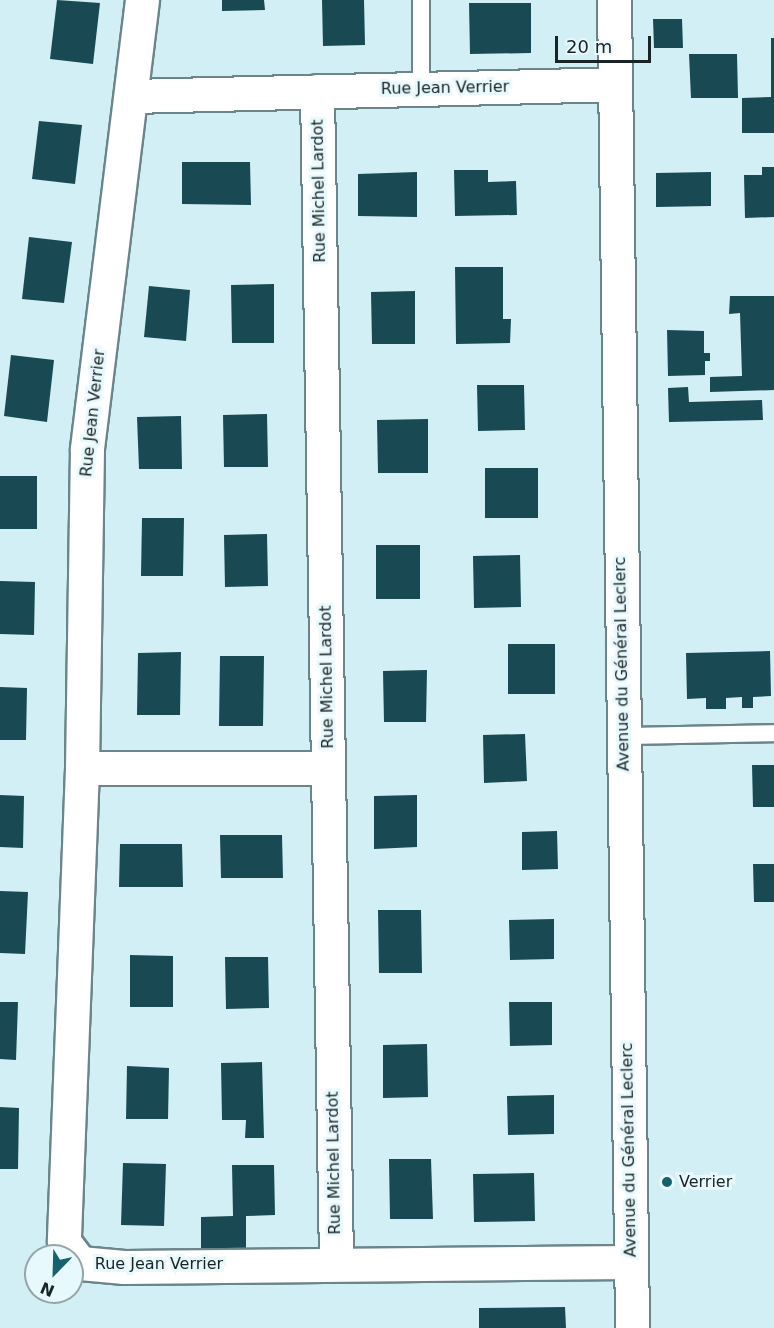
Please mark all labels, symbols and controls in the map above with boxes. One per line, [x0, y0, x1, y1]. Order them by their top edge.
scale bar [558, 24, 654, 62]
text: 20 m [566, 36, 612, 57]
street label: Rue Jean Verrier [381, 77, 509, 99]
street label: Rue Michel Lardot [308, 119, 330, 263]
street label: Rue Jean Verrier [77, 348, 109, 478]
street label: Avenue du Général Leclerc [611, 557, 633, 771]
street label: Rue Michel Lardot [316, 605, 338, 749]
street label: Avenue du Général Leclerc [618, 1043, 640, 1257]
street label: Rue Michel Lardot [323, 1091, 345, 1235]
place label: Verrier [679, 1172, 732, 1192]
marker: Verrier [660, 1175, 674, 1189]
north arrow [24, 1244, 84, 1304]
street label: Rue Jean Verrier [95, 1254, 223, 1274]
text: N [38, 1278, 57, 1301]

